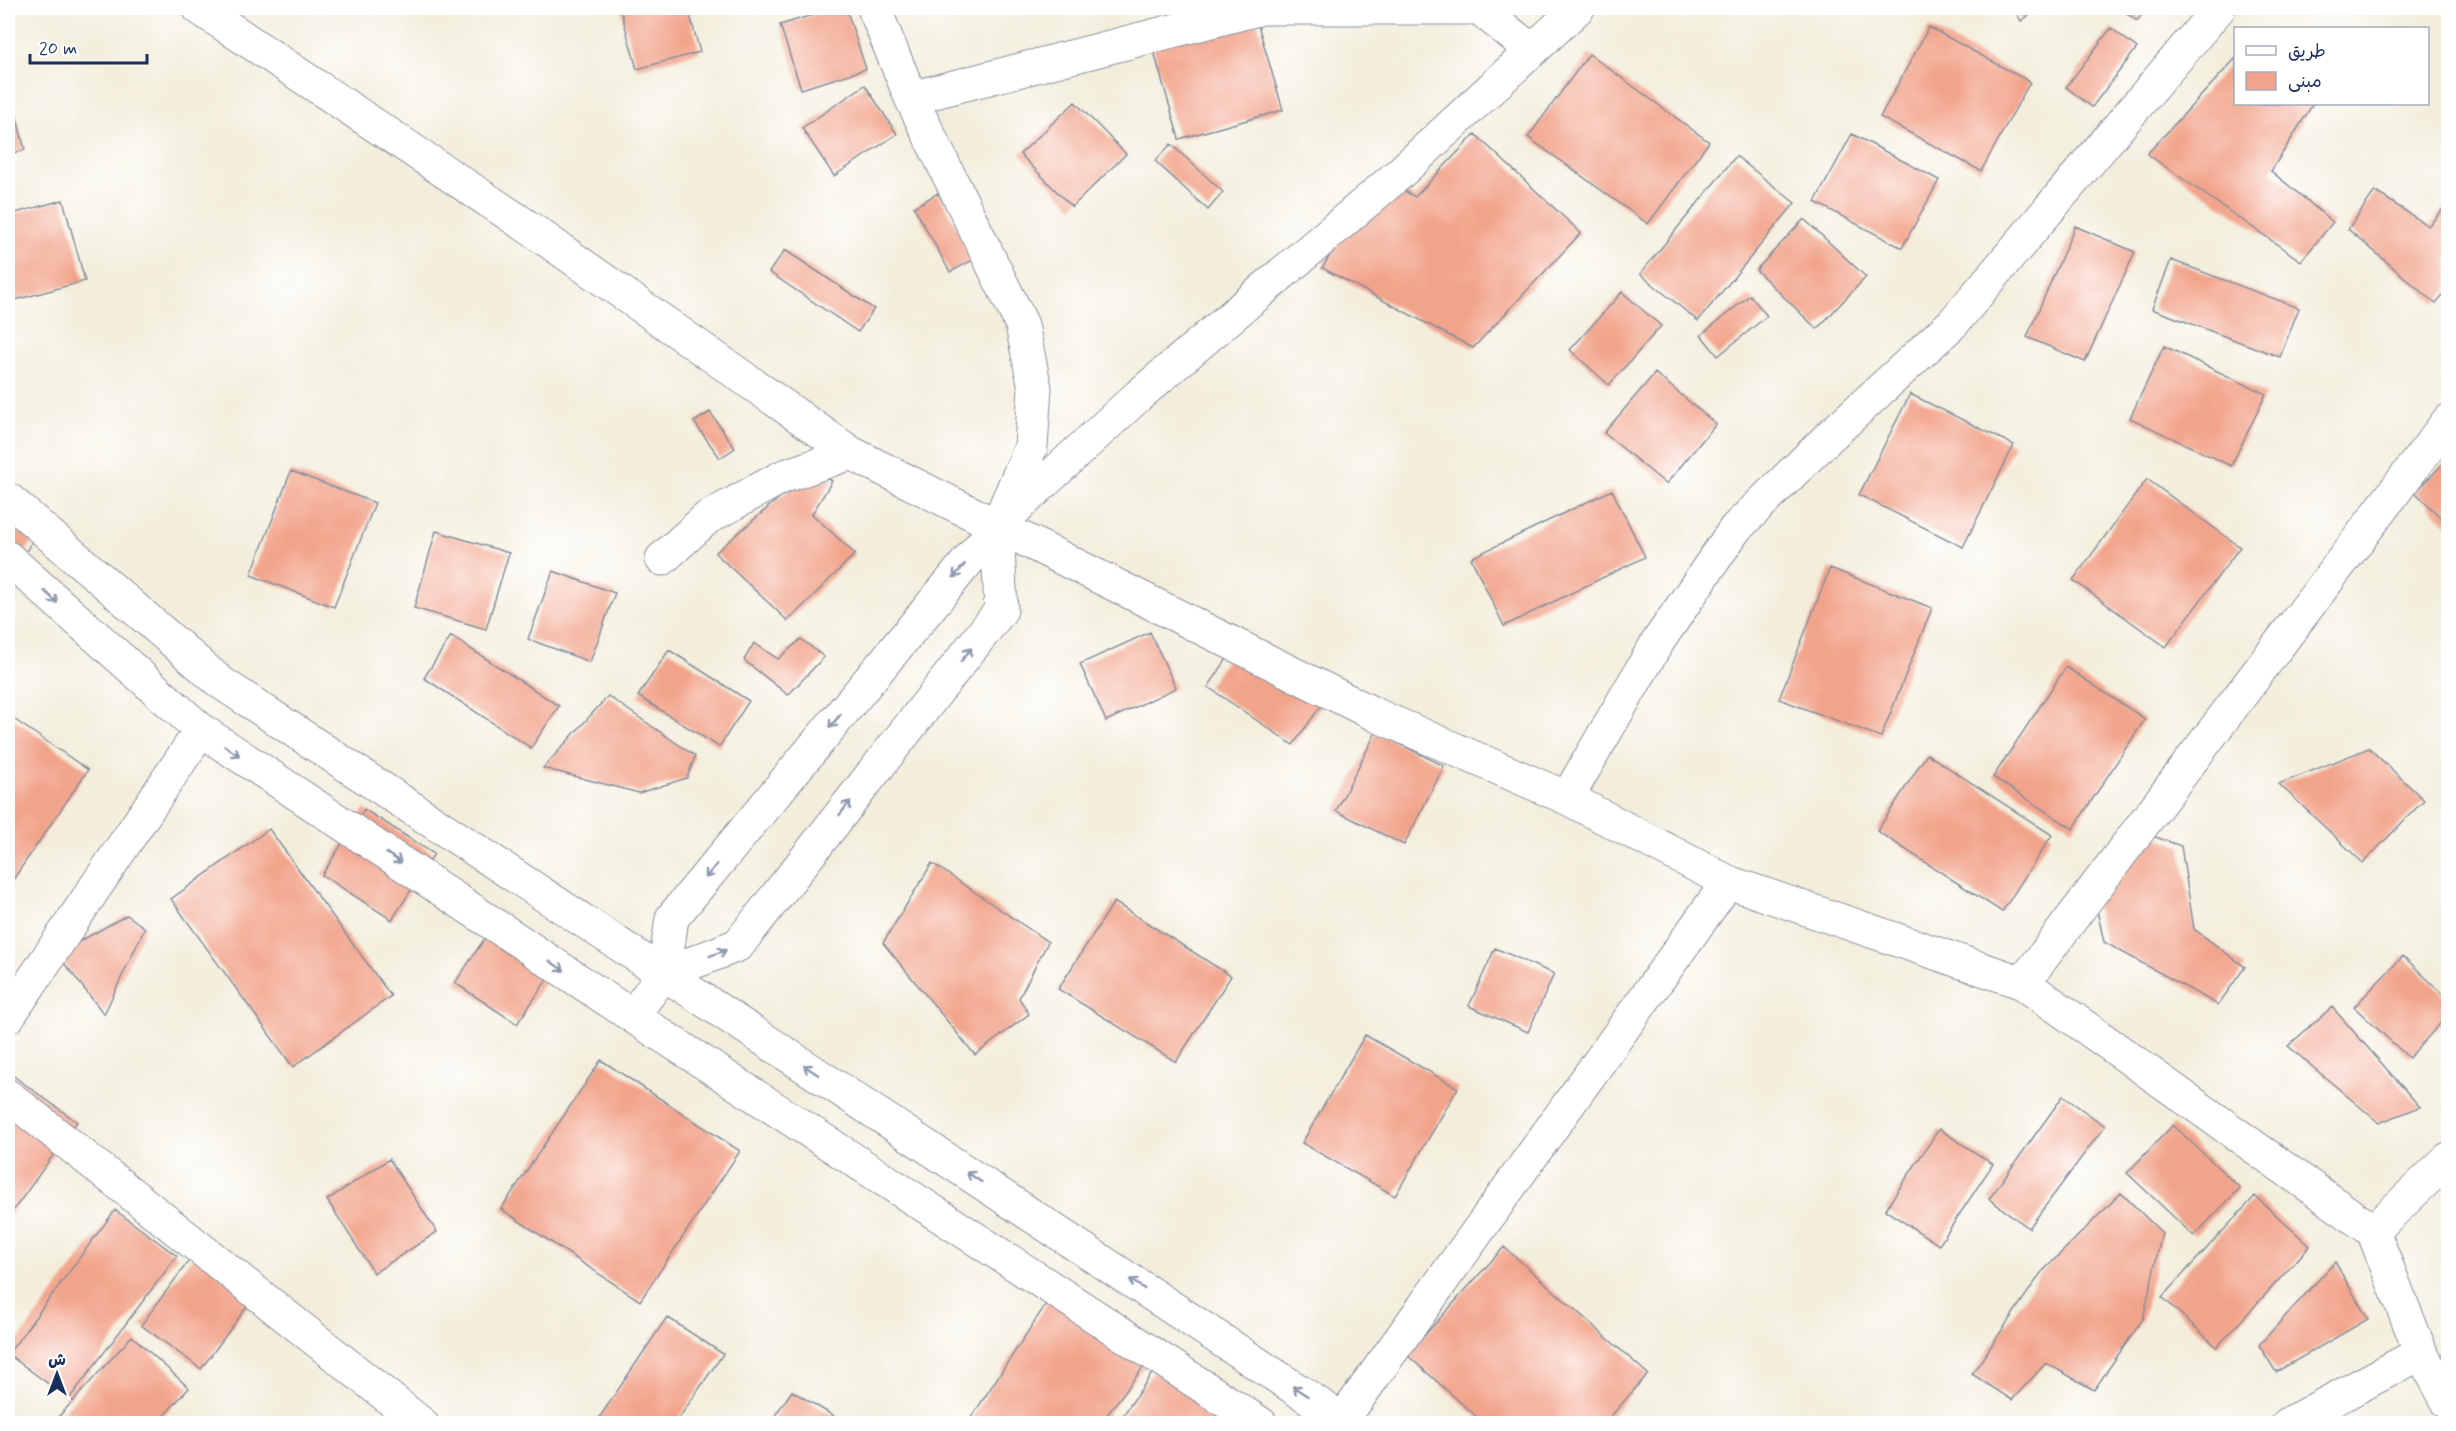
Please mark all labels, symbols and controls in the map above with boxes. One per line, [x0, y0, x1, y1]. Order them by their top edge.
scale bar [30, 27, 147, 65]
legend [2234, 27, 2429, 105]
text: 20 m [39, 37, 77, 61]
text: طريق [2288, 40, 2326, 64]
text: مبنى [2288, 70, 2322, 94]
one-way arrow [953, 563, 966, 579]
one-way arrow [43, 590, 58, 604]
one-way arrow [959, 647, 972, 663]
one-way arrow [828, 713, 842, 728]
one-way arrow [223, 744, 240, 757]
one-way arrow [839, 800, 852, 816]
one-way arrow [385, 852, 402, 864]
one-way arrow [705, 863, 718, 879]
one-way arrow [708, 946, 727, 957]
one-way arrow [548, 960, 565, 972]
one-way arrow [803, 1064, 820, 1076]
one-way arrow [966, 1171, 983, 1183]
one-way arrow [1129, 1278, 1146, 1290]
north arrow [27, 1344, 87, 1404]
text: ش [48, 1350, 66, 1371]
one-way arrow [1292, 1384, 1309, 1397]

